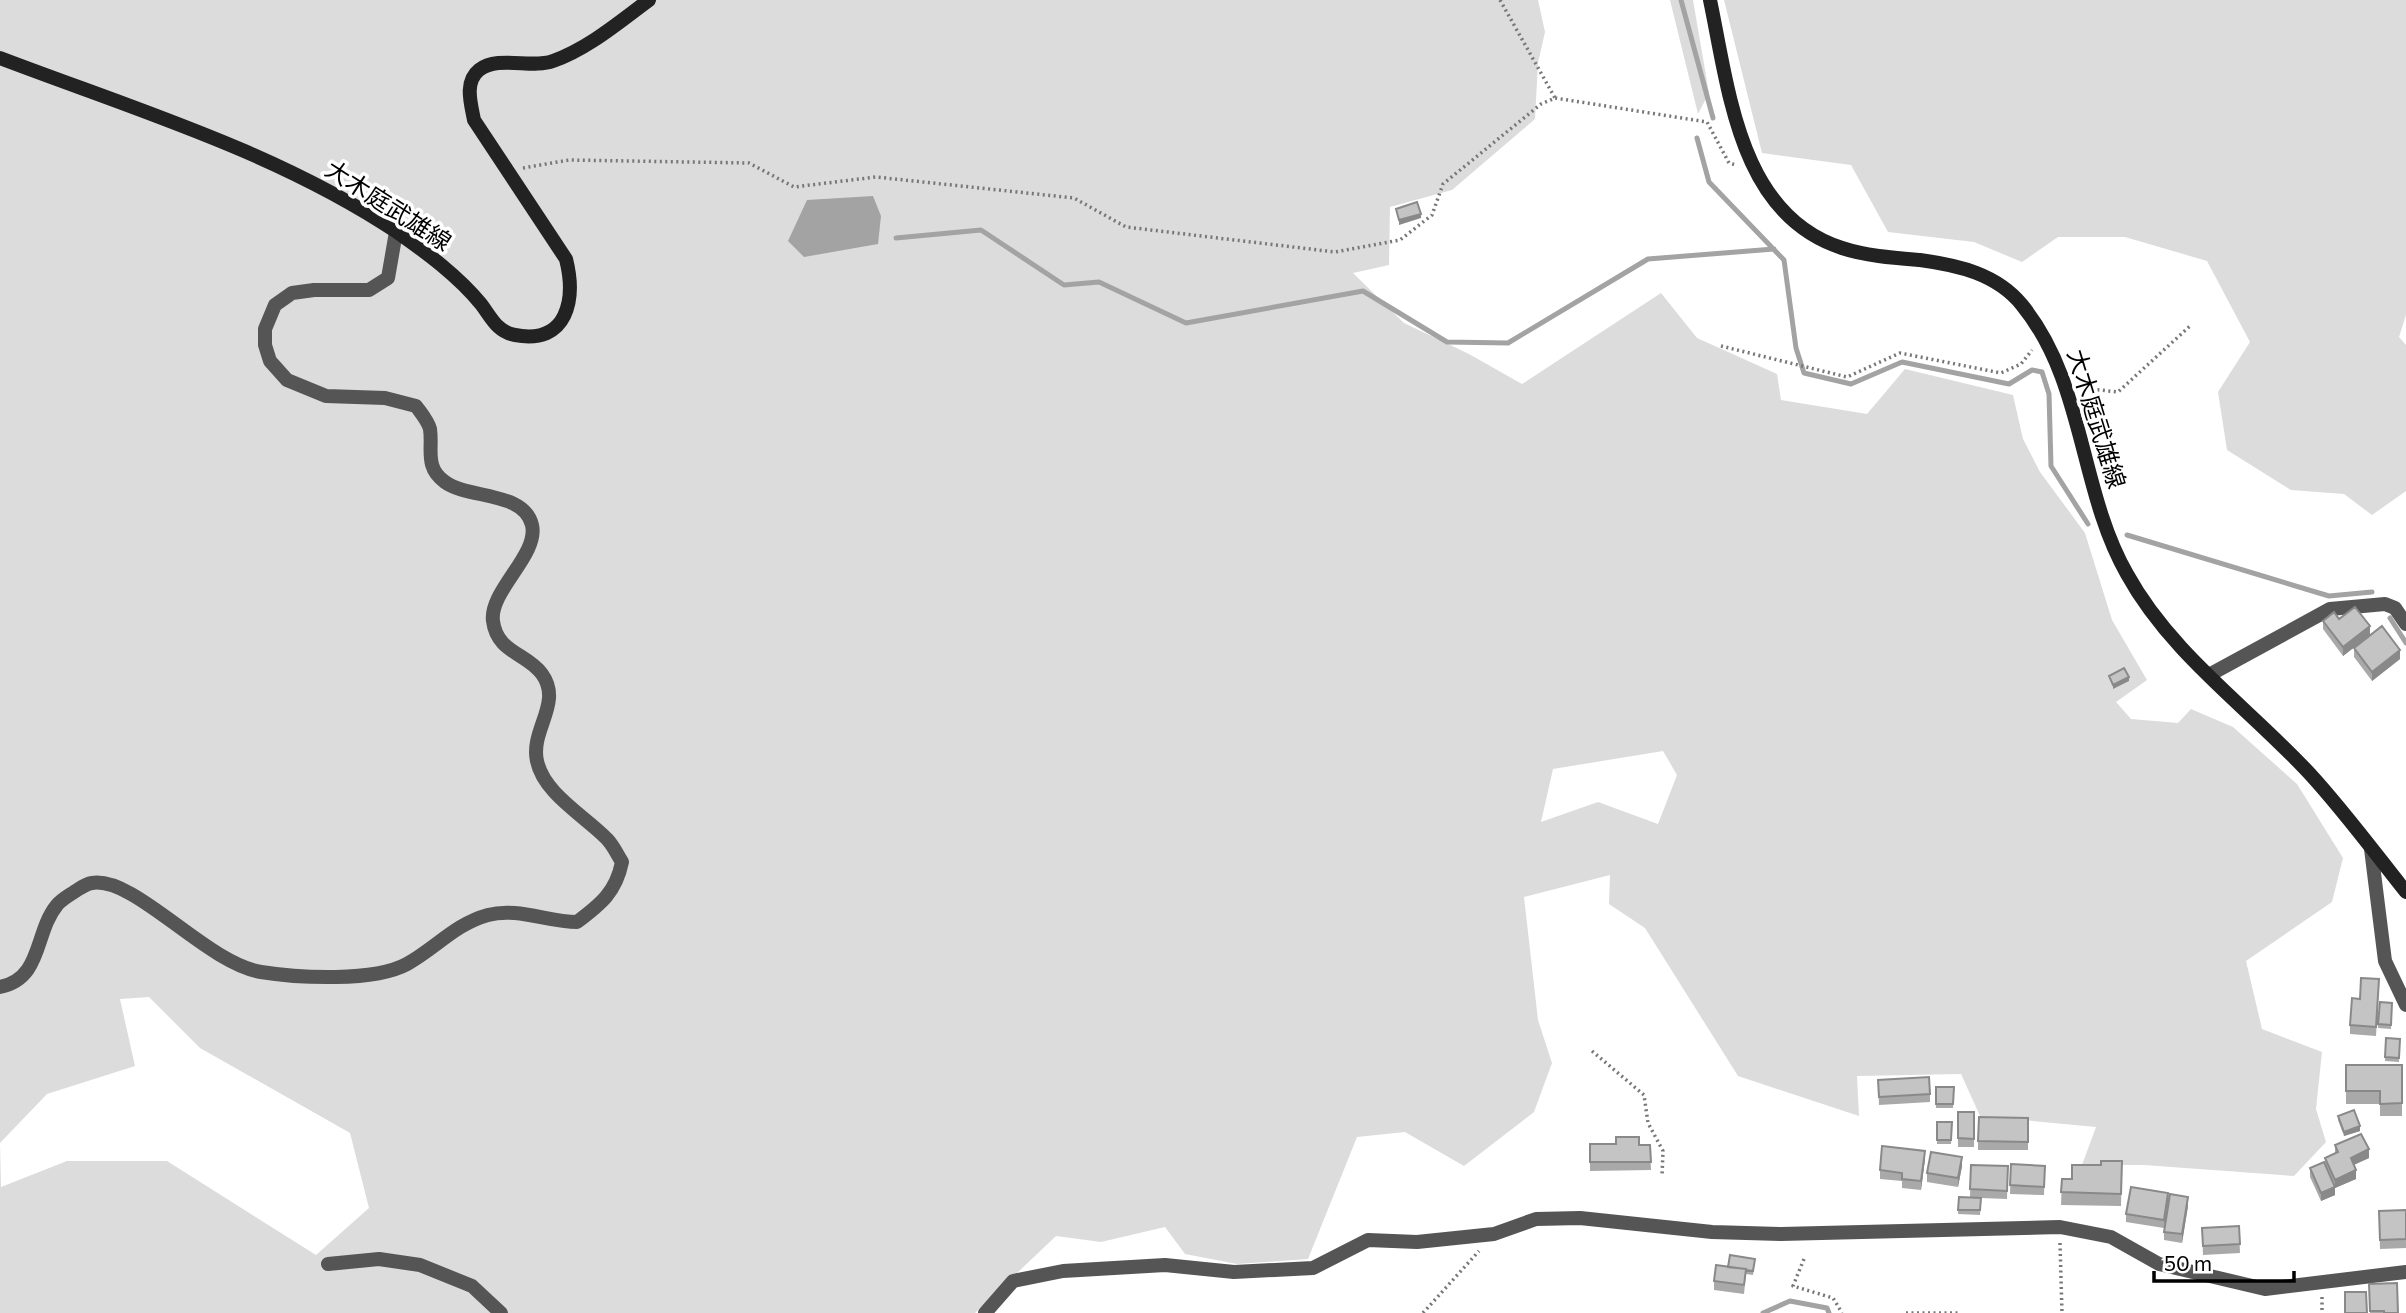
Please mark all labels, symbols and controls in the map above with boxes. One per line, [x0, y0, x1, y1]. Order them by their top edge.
street label: 大木庭武雄線 [321, 153, 457, 256]
street label: 大木庭武雄線 [2063, 345, 2132, 492]
scale bar [2154, 1240, 2294, 1284]
text: 50 m [2164, 1250, 2212, 1275]

